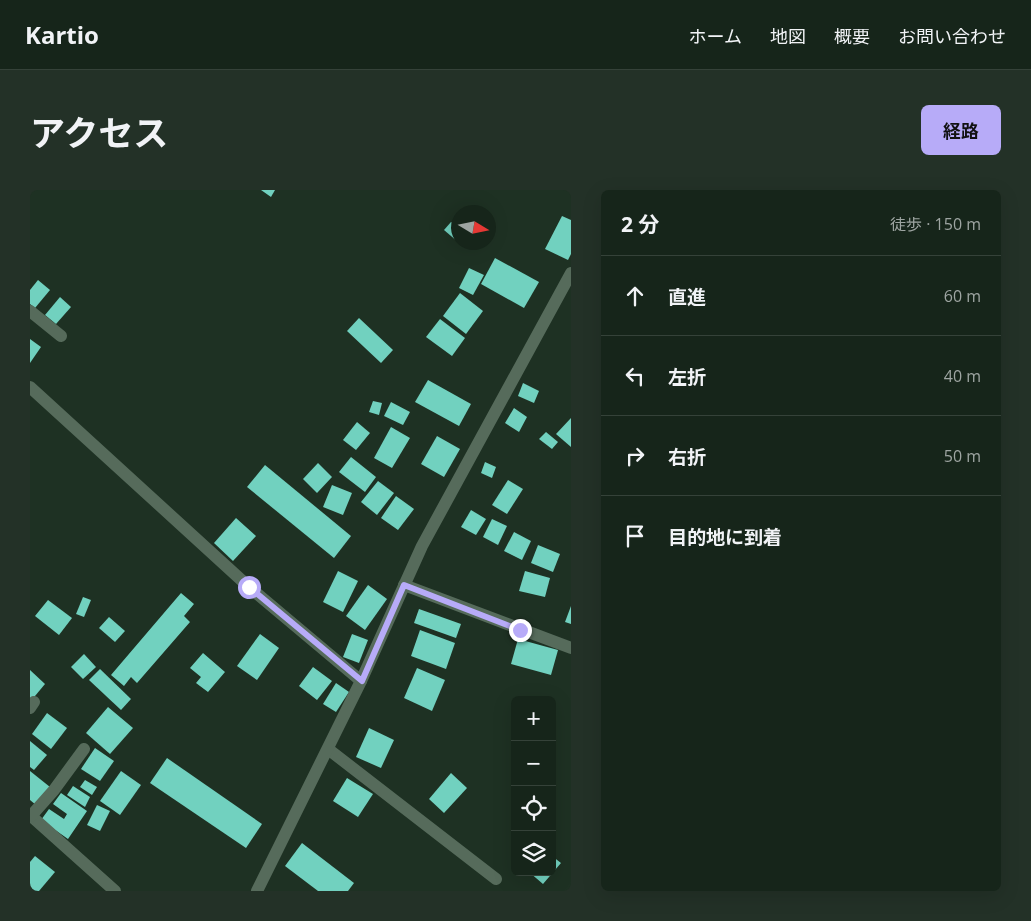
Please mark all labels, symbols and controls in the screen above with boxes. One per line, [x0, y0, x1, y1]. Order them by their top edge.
text: Kartio [25, 18, 99, 51]
text: ホーム [689, 24, 742, 48]
text: 地図 [770, 24, 806, 48]
text: 概要 [834, 24, 870, 48]
text: お問い合わせ [898, 24, 1006, 48]
button: 経路 [921, 105, 1001, 155]
text: アクセス [30, 109, 168, 156]
north arrow [451, 205, 496, 250]
text: 2 分 [621, 210, 659, 238]
text: 徒歩 · 150 m [890, 213, 981, 235]
icon: ahead [621, 282, 649, 310]
text: 直進 [668, 284, 706, 310]
text: 60 m [944, 285, 981, 307]
icon: left [621, 362, 649, 390]
text: 左折 [668, 364, 706, 390]
text: 40 m [944, 365, 981, 387]
icon: right [621, 442, 649, 470]
text: 右折 [668, 444, 706, 470]
text: 50 m [944, 445, 981, 467]
icon: arrive [621, 522, 649, 550]
text: 目的地に到着 [668, 524, 782, 550]
route start [238, 576, 261, 599]
route end [509, 619, 532, 642]
map controls [511, 696, 556, 876]
button: + [511, 696, 556, 741]
button: − [511, 741, 556, 786]
button: locate [511, 786, 556, 831]
button: layers [511, 831, 556, 876]

